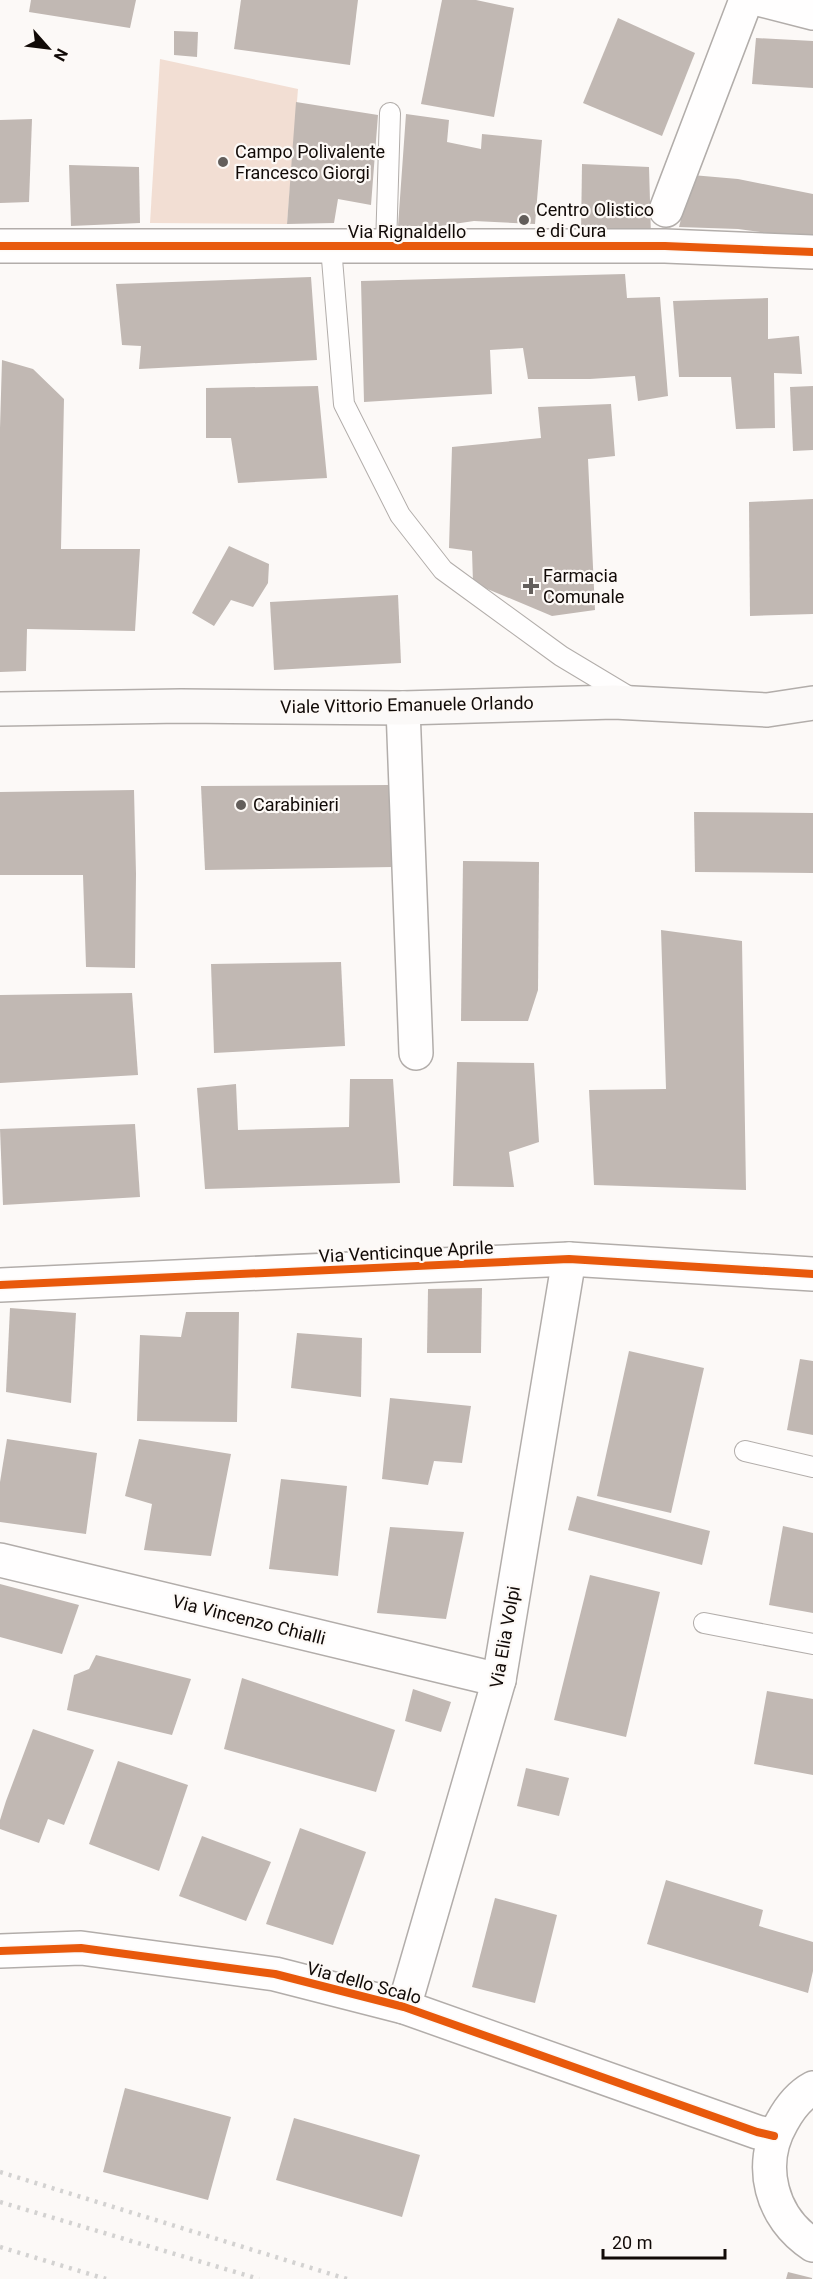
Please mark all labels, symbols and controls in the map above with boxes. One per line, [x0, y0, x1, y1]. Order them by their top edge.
north arrow [18, 18, 78, 78]
text: N [50, 45, 72, 64]
place label: Campo Polivalente Francesco Giorgi [235, 141, 385, 183]
marker: Campo Polivalente Francesco Giorgi [216, 155, 230, 169]
place label: Centro Olistico e di Cura [536, 199, 654, 241]
marker: Centro Olistico e di Cura [517, 213, 531, 227]
street label: Via Rignaldello [348, 221, 466, 242]
place label: Farmacia Comunale [543, 565, 624, 607]
marker: Farmacia Comunale [524, 579, 538, 593]
street label: Viale Vittorio Emanuele Orlando [280, 692, 534, 717]
place label: Carabinieri [253, 794, 339, 815]
marker: Carabinieri [234, 798, 248, 812]
street label: Via Venticinque Aprile [318, 1236, 494, 1267]
street label: Via Elia Volpi [485, 1584, 524, 1690]
street label: Via Vincenzo Chialli [170, 1590, 328, 1649]
street label: Via dello Scalo [305, 1957, 424, 2008]
scale bar [603, 2222, 724, 2260]
text: 20 m [612, 2232, 652, 2253]

